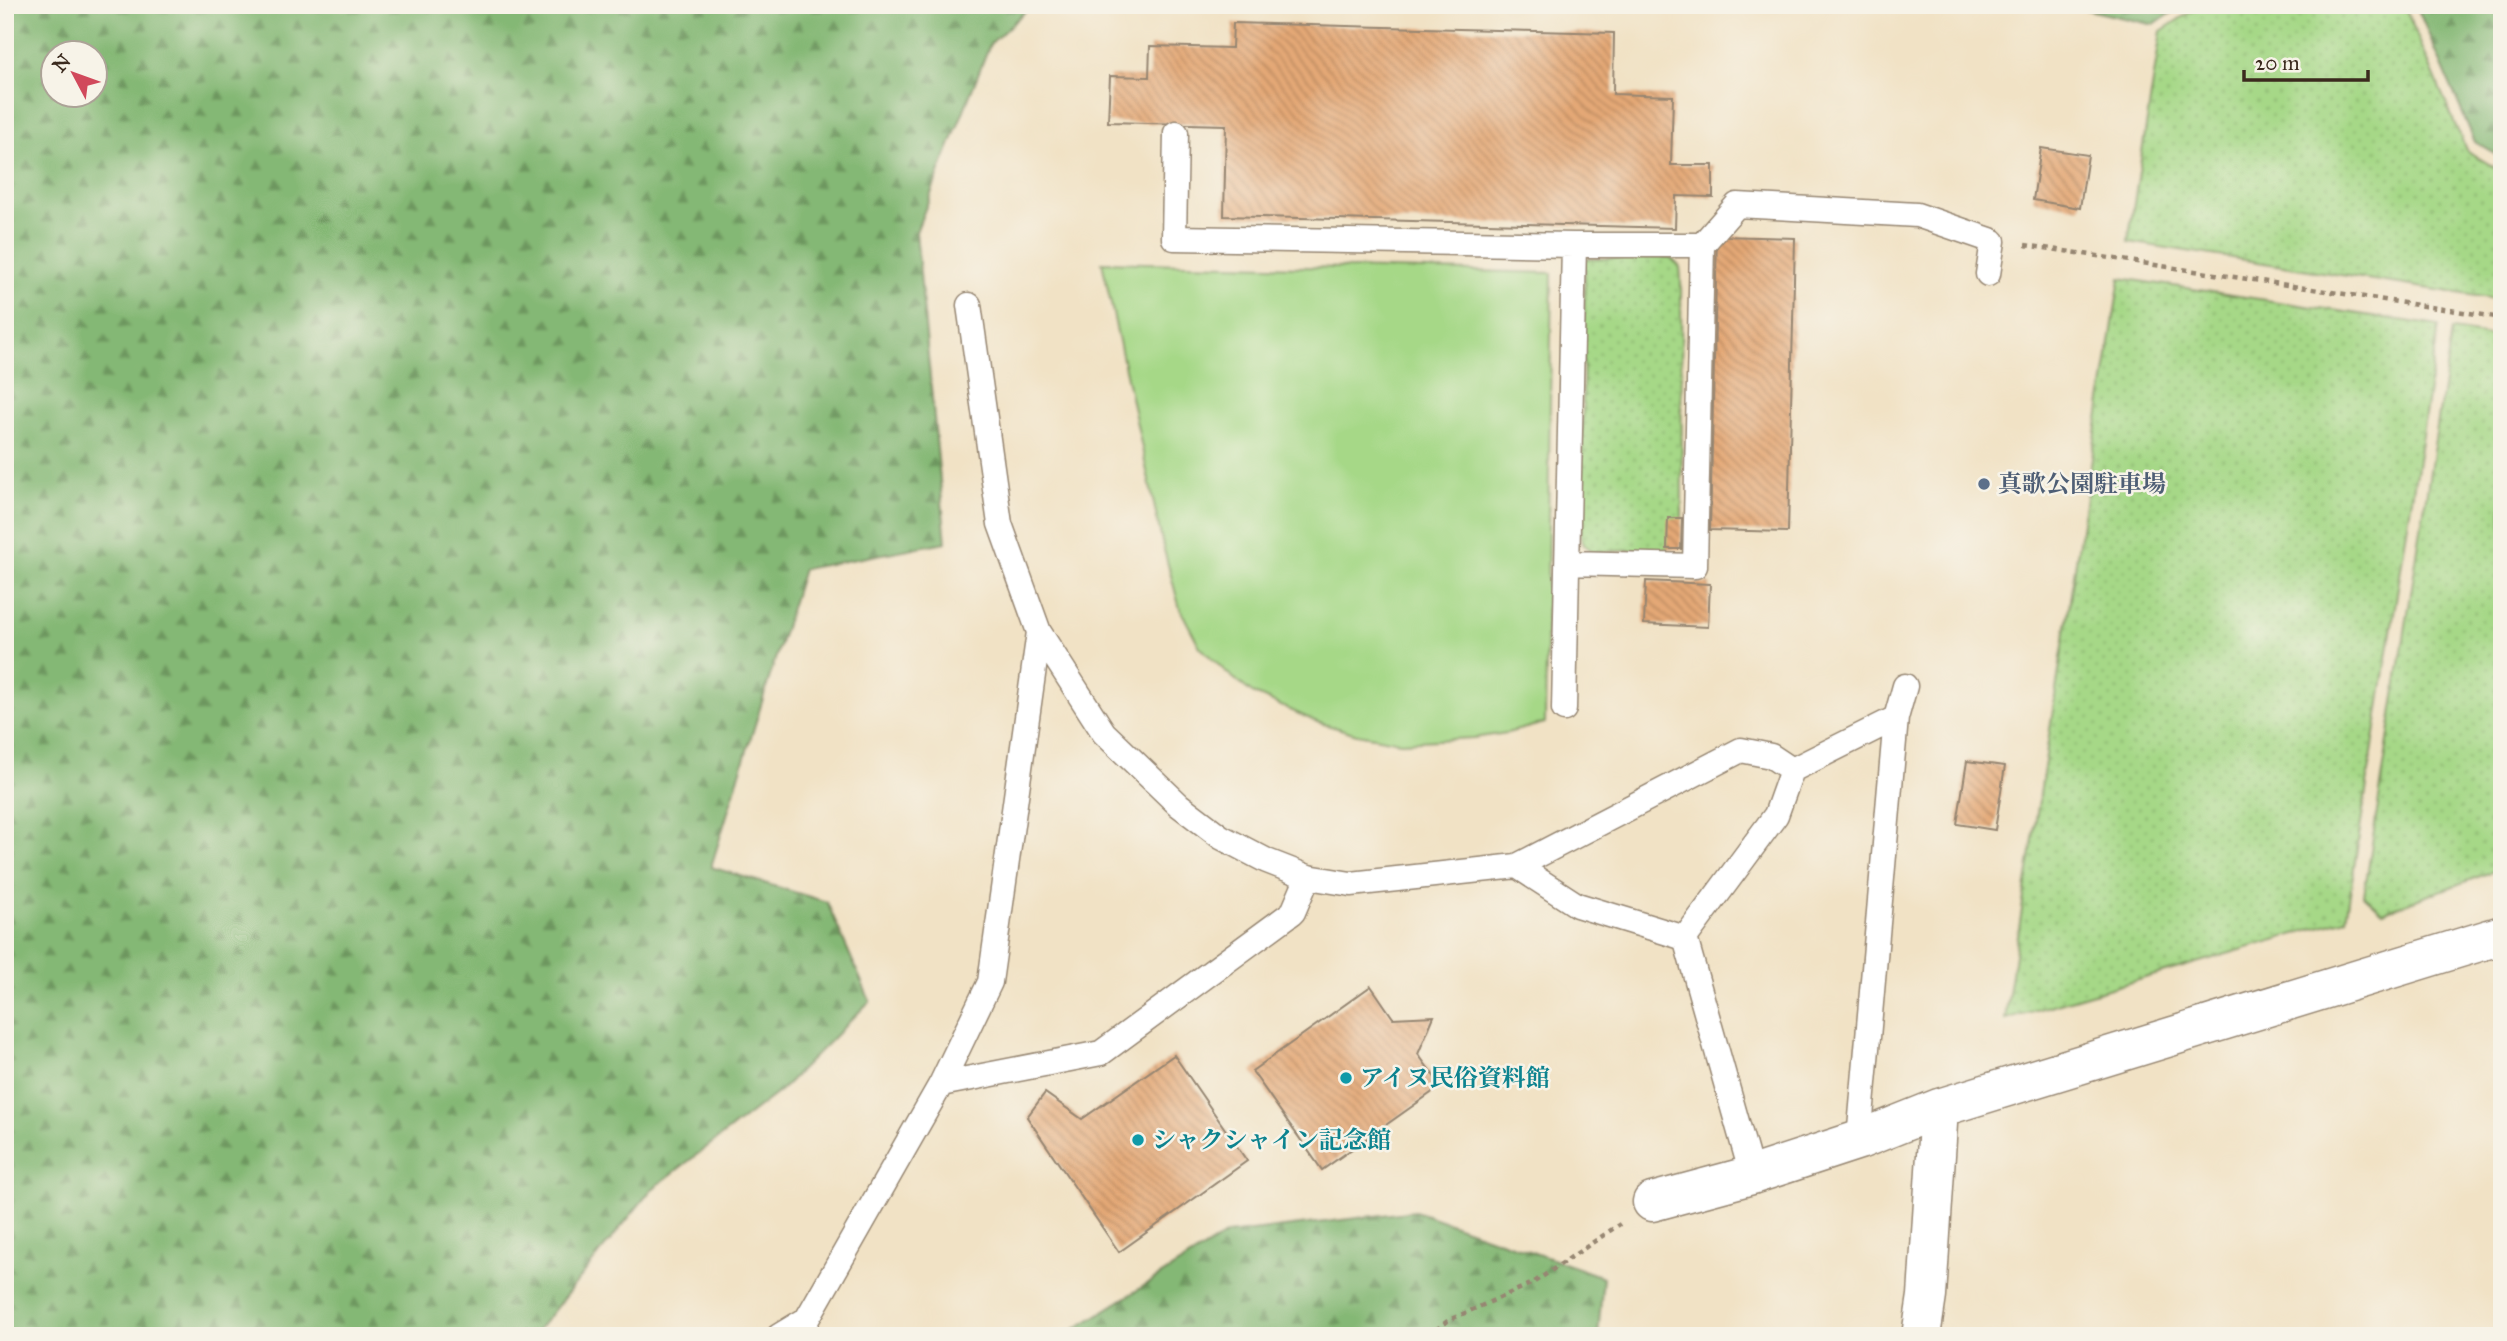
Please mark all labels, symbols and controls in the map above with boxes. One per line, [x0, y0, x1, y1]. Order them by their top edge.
north arrow [38, 38, 108, 108]
scale bar [2244, 38, 2369, 82]
text: N [48, 50, 76, 77]
text: 20 m [2255, 50, 2300, 76]
place label: 真歌公園駐車場 [1998, 469, 2166, 499]
marker: 真歌公園駐車場 [1976, 476, 1992, 492]
place label: アイヌ民俗資料館 [1360, 1063, 1550, 1093]
marker: アイヌ民俗資料館 [1338, 1070, 1354, 1086]
place label: シャクシャイン記念館 [1152, 1125, 1391, 1155]
marker: シャクシャイン記念館 [1130, 1132, 1146, 1148]

